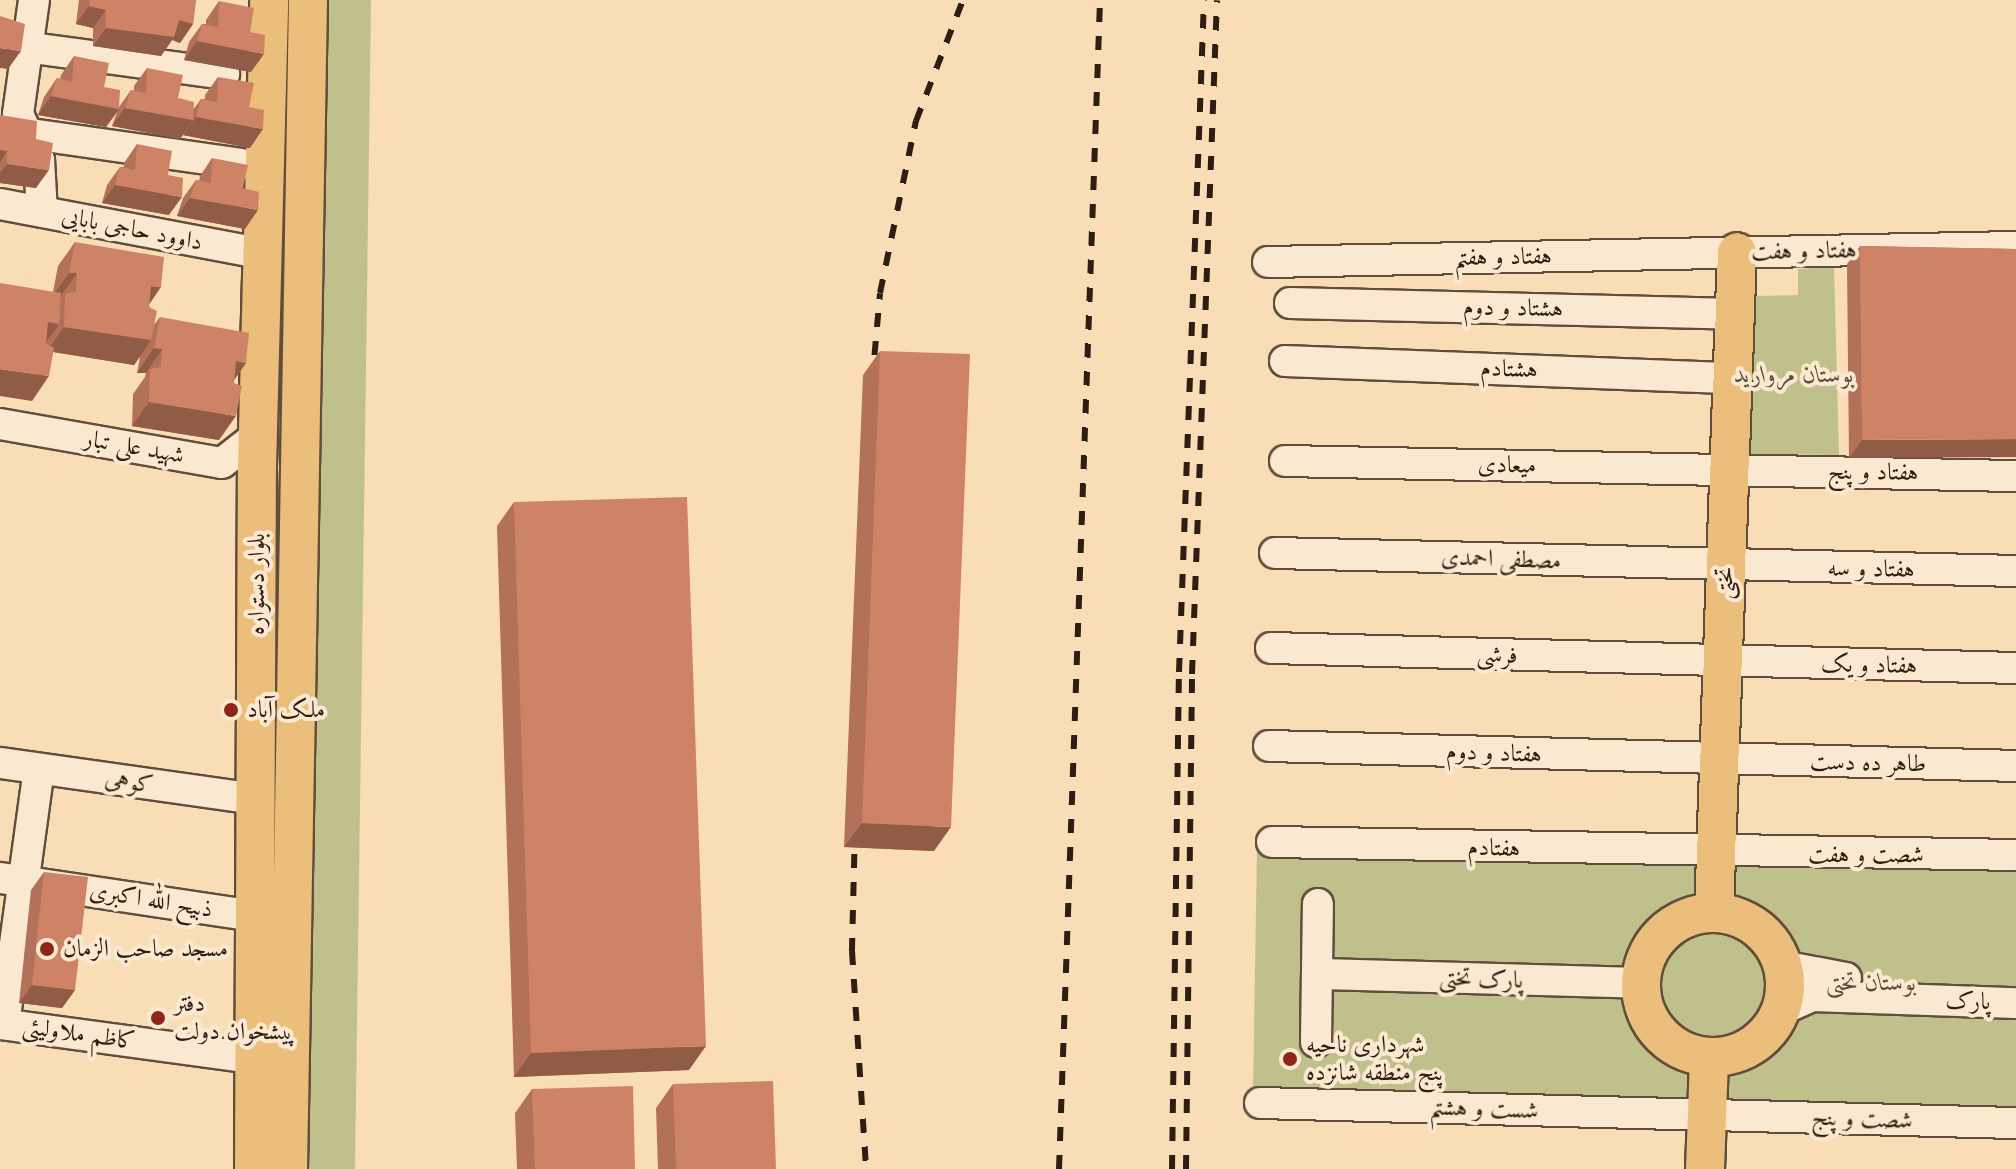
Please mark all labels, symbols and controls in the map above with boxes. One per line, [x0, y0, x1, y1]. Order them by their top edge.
street label: داوود حاجی بابایی [59, 201, 205, 257]
street label: هفتاد و هفت [1751, 236, 1857, 266]
street label: هفتاد و هفتم [1454, 242, 1552, 272]
street label: هشتاد و دوم [1463, 293, 1563, 323]
street label: هشتادم [1480, 354, 1538, 384]
park label: بوستان مروارید [1734, 361, 1854, 389]
street label: شهید علی تبار [82, 424, 186, 470]
street label: میعادی [1477, 450, 1537, 480]
street label: هفتاد و پنج [1827, 457, 1919, 487]
street label: بلوار دستواره [243, 533, 271, 635]
street label: مصطفی احمدی [1440, 543, 1562, 575]
street label: هفتاد و سه [1827, 554, 1915, 584]
street label: تختی [1710, 566, 1740, 600]
street label: فرشی [1476, 640, 1518, 670]
street label: هفتاد و یک [1821, 650, 1917, 680]
place label: ملک آباد [247, 696, 325, 724]
marker: ملک آباد [222, 701, 240, 719]
street label: هفتاد و دوم [1446, 737, 1542, 769]
street label: طاهر ده دست [1810, 748, 1926, 778]
street label: کوهی [103, 764, 155, 800]
street label: هفتادم [1467, 833, 1521, 863]
street label: شصت و هفت [1808, 841, 1924, 869]
street label: ذبیح الله اکبری [87, 876, 215, 924]
place label: مسجد صاحب الزمان [63, 935, 228, 963]
marker: مسجد صاحب الزمان [38, 940, 56, 958]
street label: پارک تختی [1438, 963, 1524, 995]
park label: بوستان تختی [1825, 969, 1917, 997]
street label: پارک [1945, 986, 1991, 1016]
place label: دفتر پیشخوان دولت [174, 990, 295, 1046]
marker: دفتر پیشخوان دولت [149, 1009, 167, 1027]
street label: کاظم ملاولیئی [20, 1012, 138, 1056]
place label: شهرداری ناحیه پنج منطقه شانزده [1306, 1031, 1444, 1087]
marker: شهرداری ناحیه پنج منطقه شانزده [1281, 1050, 1299, 1068]
street label: شست و هشتم [1429, 1093, 1539, 1125]
street label: شصت و پنج [1811, 1103, 1913, 1135]

